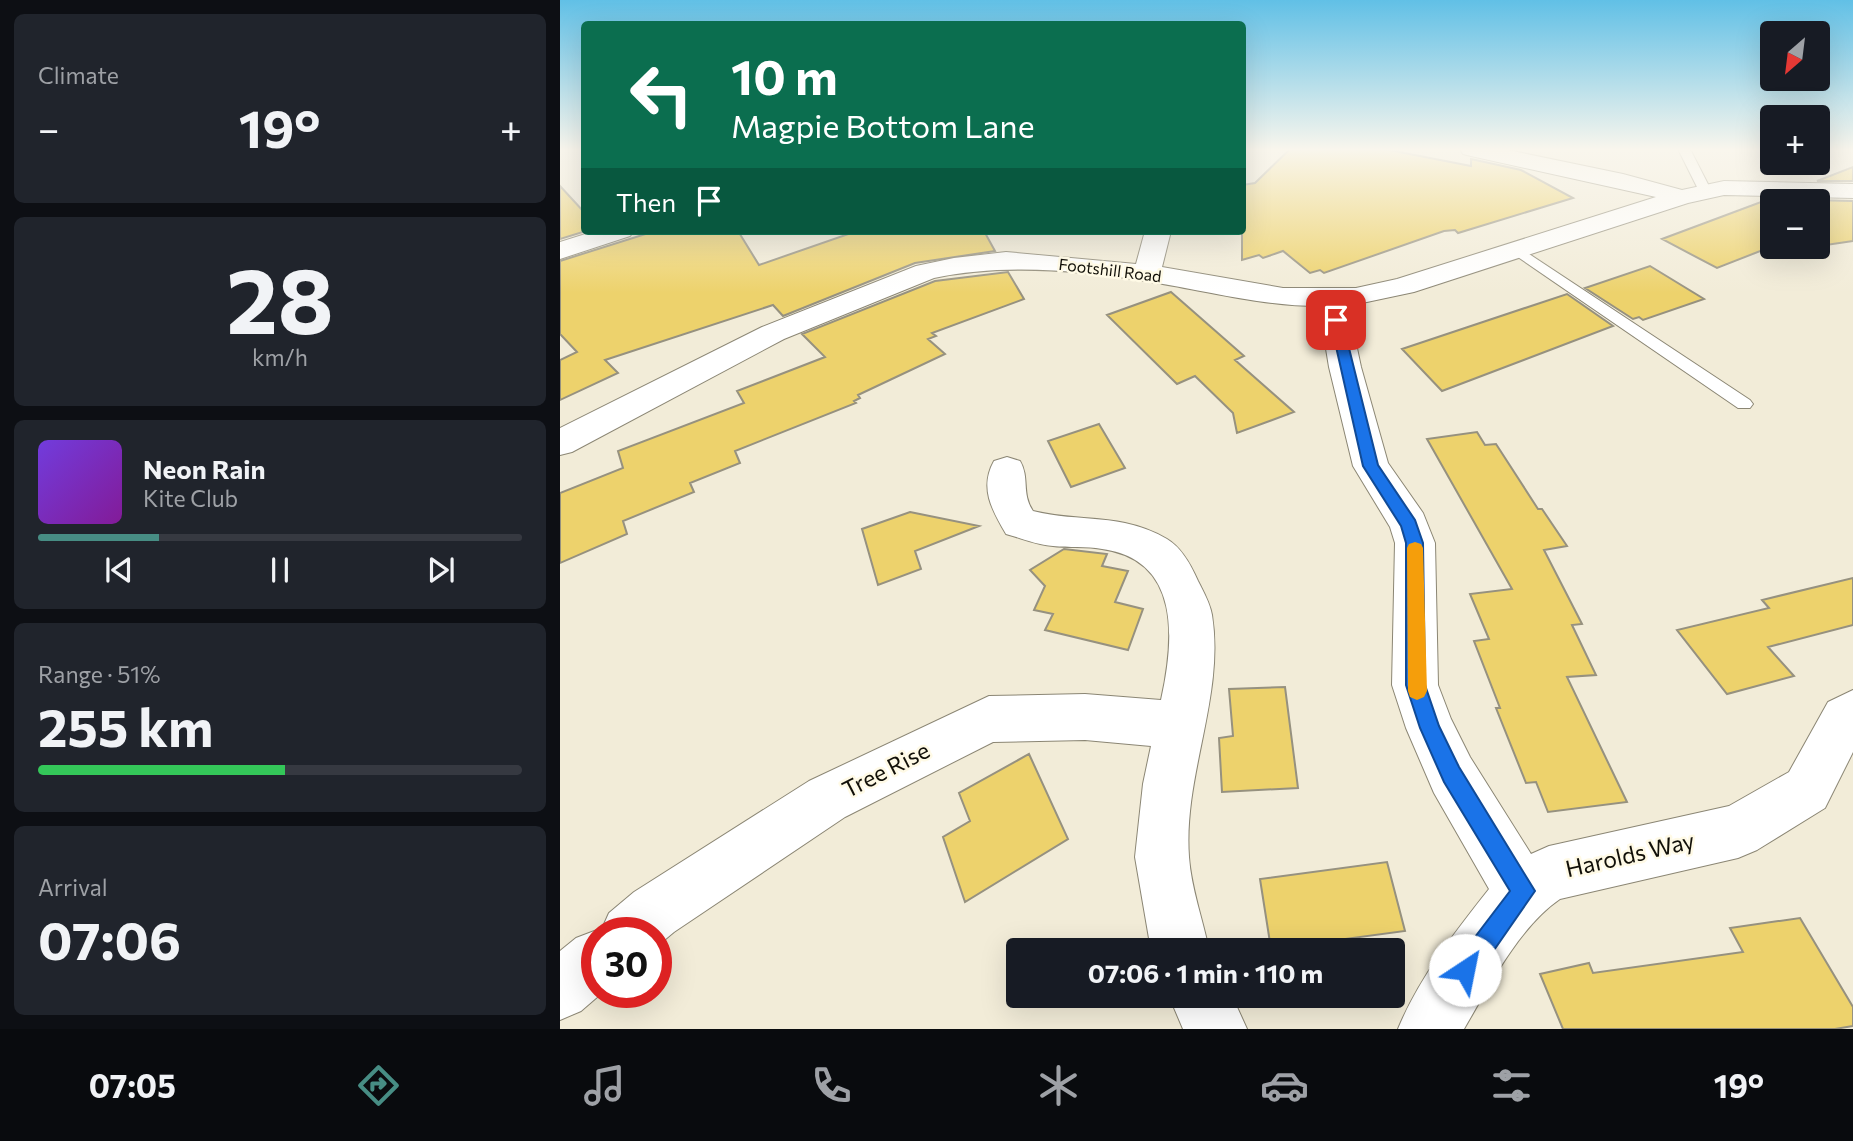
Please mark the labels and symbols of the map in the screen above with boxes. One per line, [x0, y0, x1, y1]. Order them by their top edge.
north arrow [1760, 21, 1830, 91]
street label: Footshill Road [1058, 254, 1163, 285]
pin [1306, 290, 1366, 350]
street label: Tree Rise [837, 735, 934, 803]
street label: Harolds Way [1562, 826, 1697, 882]
speed limit sign: 30 [581, 917, 672, 1008]
position arrow [1428, 933, 1502, 1007]

